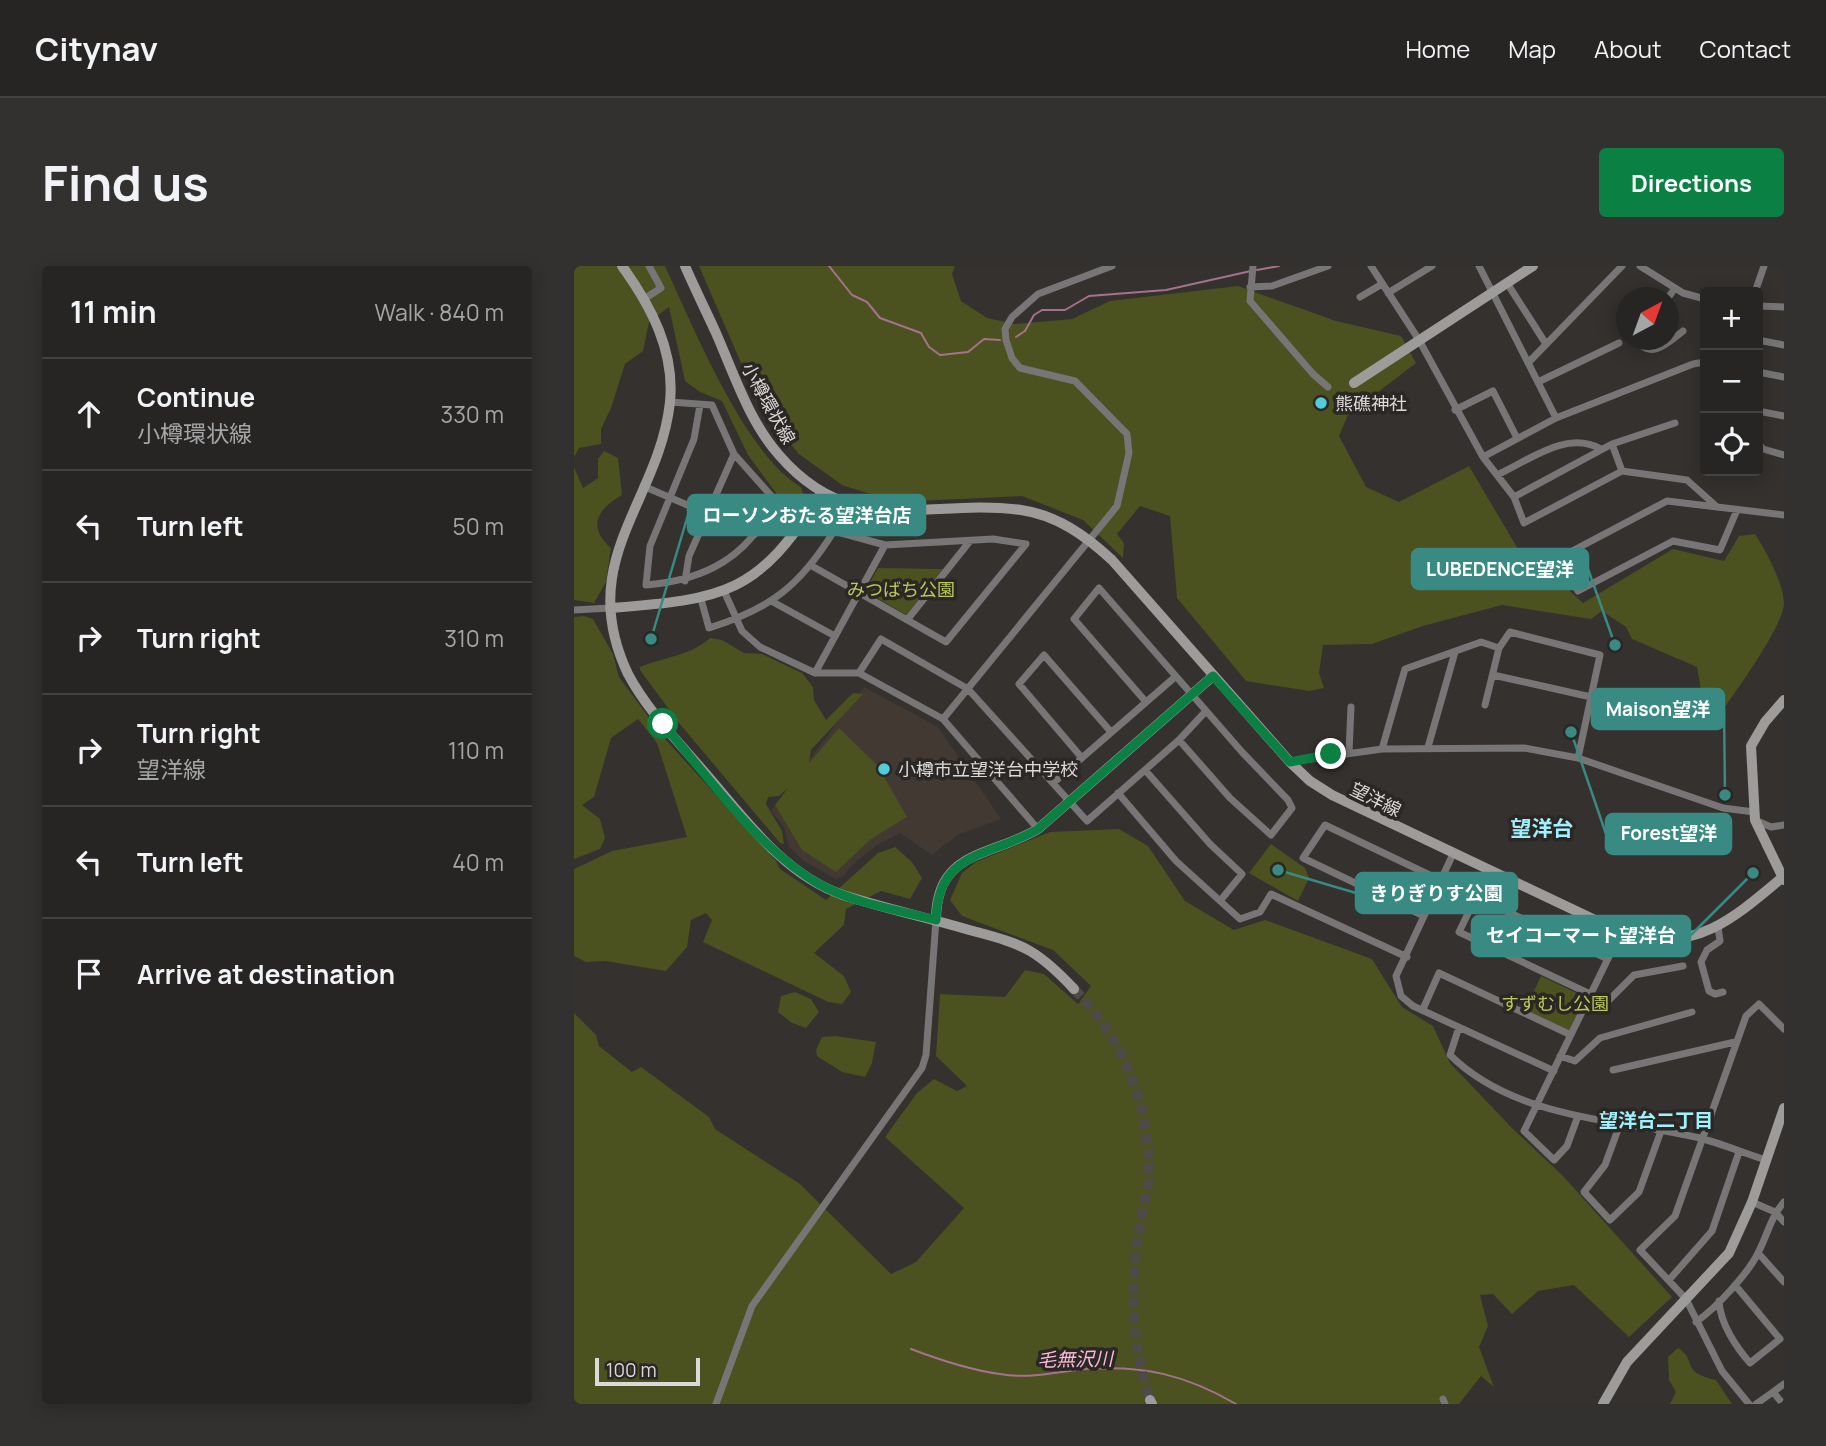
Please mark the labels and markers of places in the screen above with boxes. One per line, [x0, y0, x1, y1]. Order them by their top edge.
place label: 熊礁神社 [1335, 391, 1407, 415]
marker: 熊礁神社 [1313, 395, 1329, 411]
callout: ローソンおたる望洋台店 [688, 495, 925, 535]
callout: LUBEDENCE望洋 [1412, 549, 1588, 589]
callout: Maison望洋 [1592, 689, 1724, 729]
place label: 小樽市立望洋台中学校 [898, 757, 1078, 781]
marker: 小樽市立望洋台中学校 [876, 761, 892, 777]
callout: Forest望洋 [1606, 814, 1731, 854]
callout: きりぎりす公園 [1356, 873, 1517, 913]
callout: セイコーマート望洋台 [1472, 916, 1690, 956]

